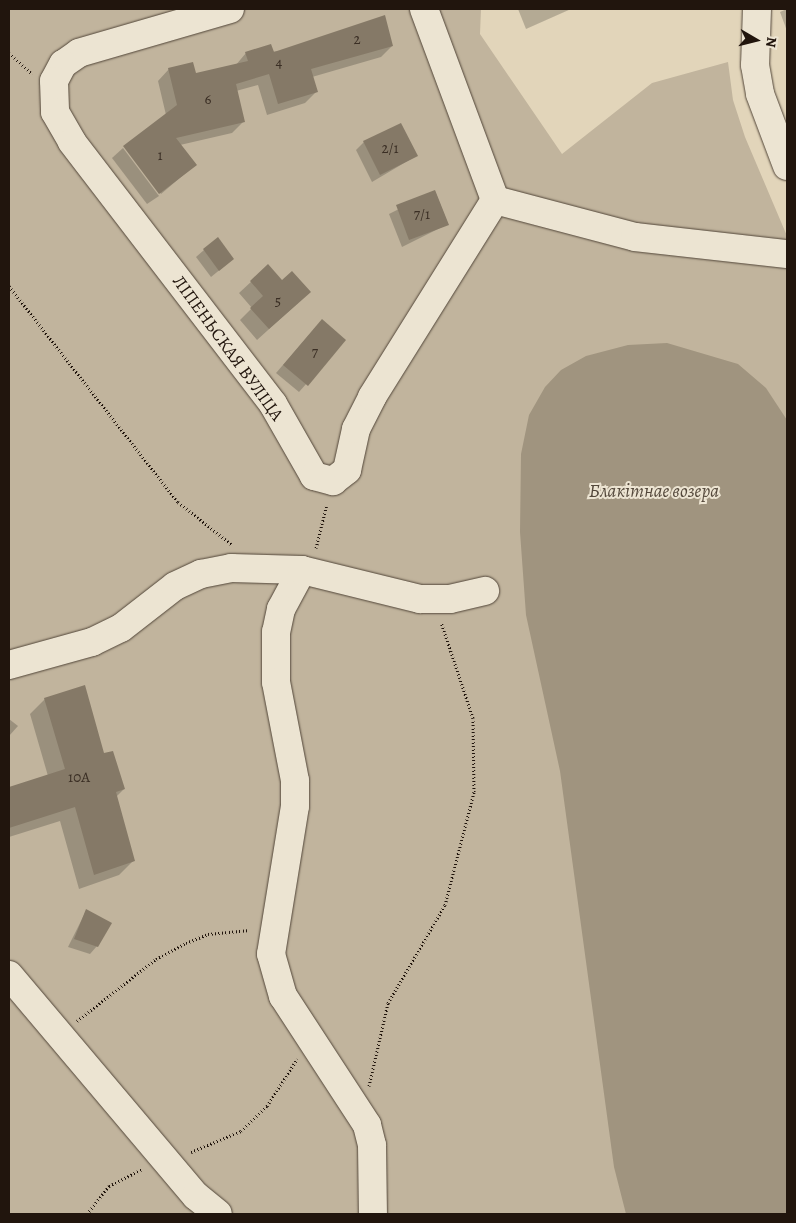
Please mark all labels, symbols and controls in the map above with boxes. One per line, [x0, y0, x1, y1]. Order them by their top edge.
north arrow [731, 15, 781, 65]
house number: 2 [353, 31, 361, 49]
text: N [761, 36, 781, 49]
house number: 4 [276, 54, 282, 72]
house number: 6 [205, 91, 211, 109]
house number: 2/1 [381, 140, 399, 158]
house number: 1 [157, 147, 163, 165]
house number: 7/1 [414, 206, 430, 224]
street label: ЛІПЕНЬСКАЯ ВУЛІЦА [168, 271, 288, 425]
house number: 5 [275, 293, 281, 311]
house number: 7 [312, 344, 318, 362]
water label: Блакітнае возера [589, 481, 719, 503]
house number: 10А [68, 769, 90, 787]

